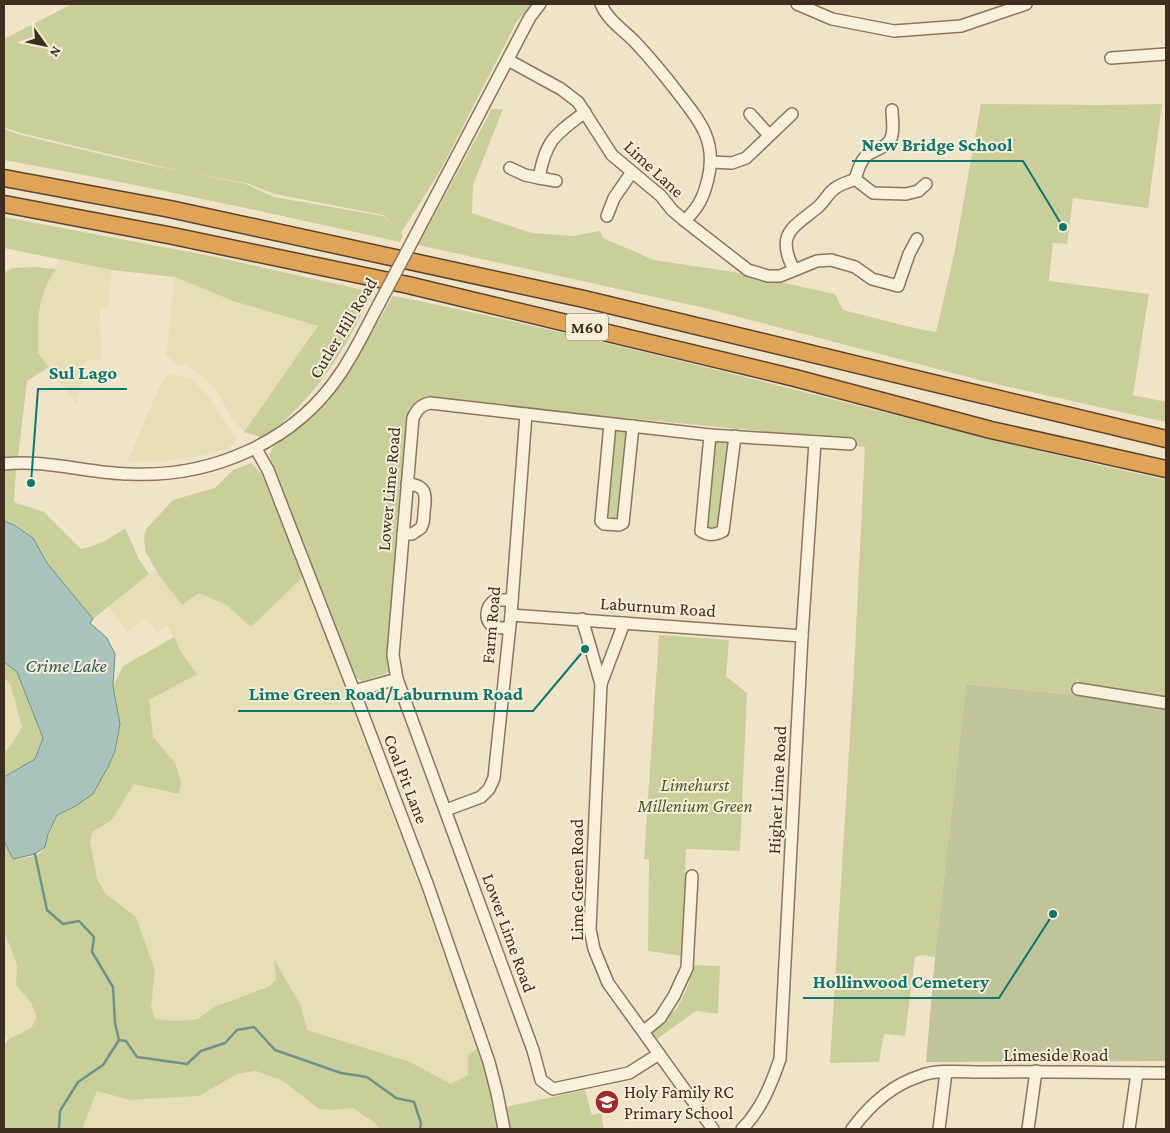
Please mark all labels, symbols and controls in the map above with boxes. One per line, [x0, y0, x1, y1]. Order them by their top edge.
north arrow [20, 20, 70, 70]
text: N [46, 44, 65, 61]
callout: New Bridge School [852, 127, 1023, 161]
text: New Bridge School [862, 134, 1013, 155]
street label: Lime Lane [620, 136, 688, 202]
street label: Cutler Hill Road [305, 273, 381, 382]
road number: M60 [566, 314, 608, 341]
callout: Sul Lago [38, 355, 127, 389]
text: Sul Lago [49, 362, 117, 383]
street label: Lower Lime Road [374, 426, 404, 552]
street label: Farm Road [478, 585, 504, 664]
street label: Laburnum Road [599, 593, 717, 621]
water label: Crime Lake [25, 655, 107, 676]
callout: Lime Green Road/Laburnum Road [238, 677, 533, 711]
text: Lime Green Road/Laburnum Road [249, 683, 524, 704]
street label: Higher Lime Road [764, 725, 790, 855]
street label: Coal Pit Lane [380, 732, 432, 826]
park label: Limehurst Millenium Green [636, 775, 753, 816]
street label: Lime Green Road [567, 818, 587, 941]
street label: Lower Lime Road [478, 871, 540, 995]
callout: Hollinwood Cemetery [803, 964, 999, 998]
text: Hollinwood Cemetery [813, 971, 990, 992]
street label: Limeside Road [1003, 1045, 1109, 1065]
place label: Holy Family RC Primary School [624, 1082, 734, 1123]
school or university icon: Holy Family RC Primary School [594, 1089, 620, 1115]

